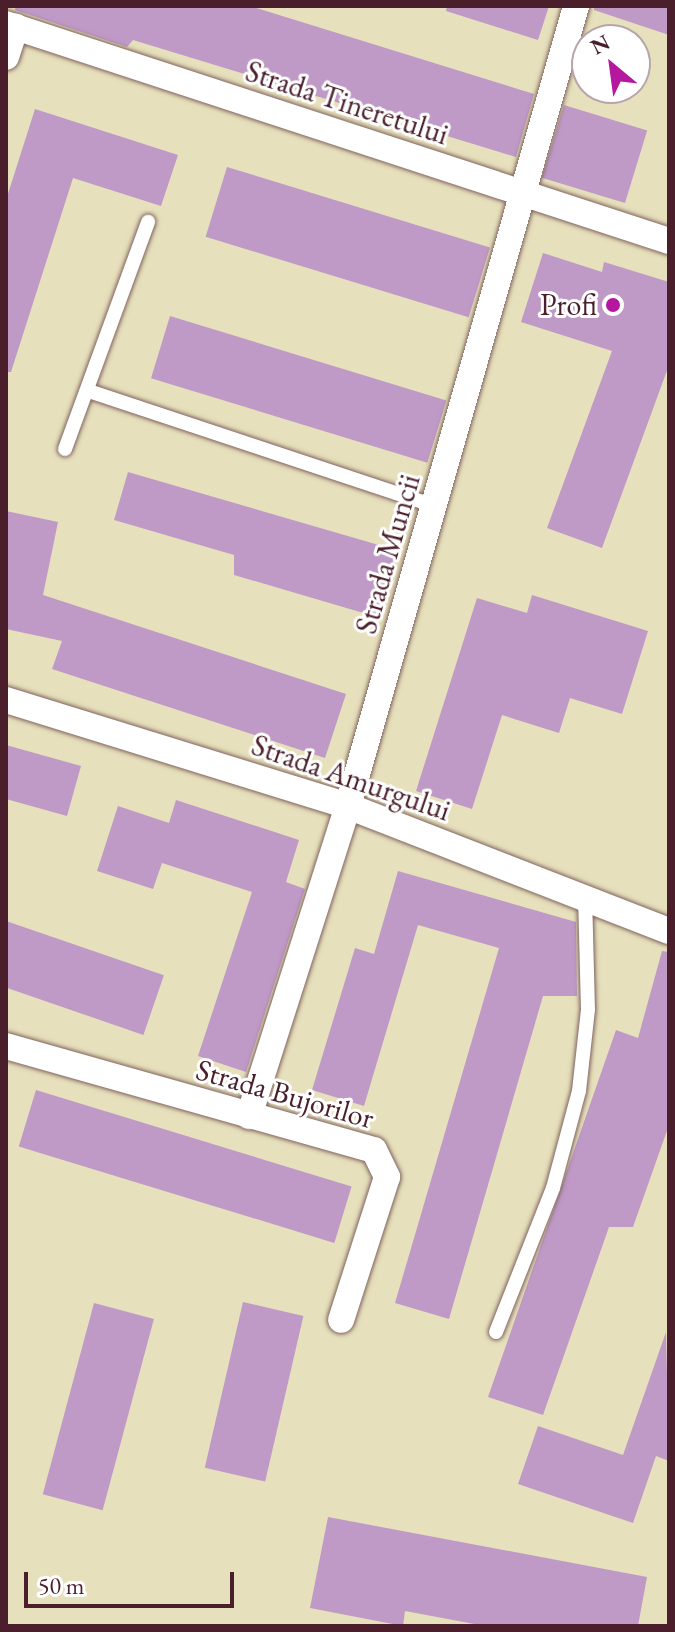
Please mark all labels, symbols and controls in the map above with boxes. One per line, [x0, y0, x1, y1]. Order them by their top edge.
north arrow [571, 24, 651, 104]
text: N [585, 27, 615, 61]
street label: Strada Tineretului [241, 53, 453, 153]
place label: Profi [540, 287, 597, 323]
marker: Profi [604, 296, 622, 314]
street label: Strada Muncii [348, 470, 428, 638]
street label: Strada Amurgului [247, 727, 455, 829]
street label: Strada Bujorilor [192, 1051, 378, 1137]
scale bar [28, 1556, 238, 1606]
text: 50 m [38, 1570, 85, 1601]

